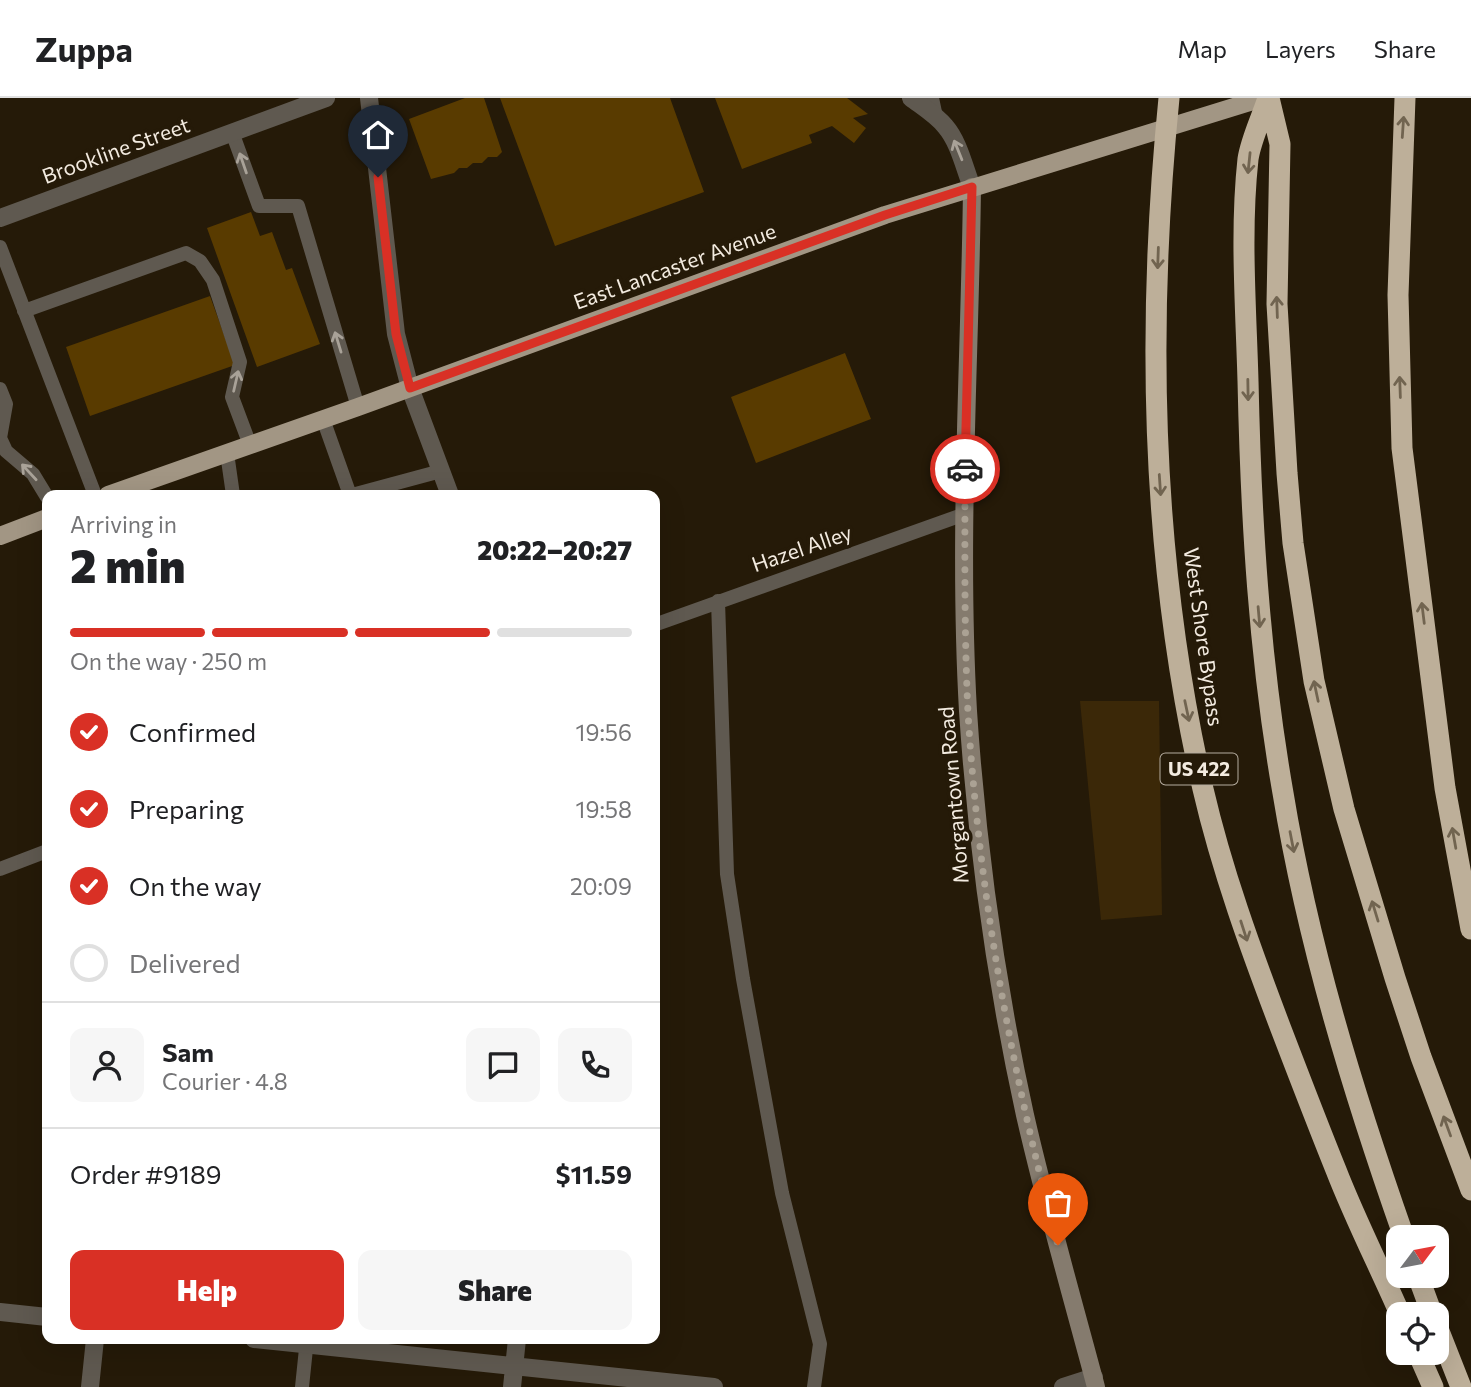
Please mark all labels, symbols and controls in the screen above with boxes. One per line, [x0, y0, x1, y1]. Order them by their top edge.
text: Zuppa [35, 28, 133, 69]
text: Map [1178, 34, 1227, 63]
text: Layers [1265, 34, 1336, 63]
text: Share [1374, 34, 1436, 63]
pin [348, 105, 408, 177]
street label: Brookline Street [38, 111, 193, 188]
icon: home [359, 116, 397, 154]
one-way arrow [1397, 116, 1410, 138]
one-way arrow [950, 139, 963, 161]
one-way arrow [1242, 151, 1255, 174]
one-way arrow [235, 152, 248, 174]
street label: East Lancaster Avenue [570, 217, 779, 314]
one-way arrow [1151, 246, 1165, 269]
one-way arrow [1271, 296, 1284, 319]
one-way arrow [331, 331, 344, 353]
one-way arrow [229, 370, 243, 393]
one-way arrow [1394, 375, 1407, 398]
one-way arrow [1241, 379, 1255, 402]
courier [930, 434, 1000, 504]
icon: car [946, 450, 984, 488]
one-way arrow [20, 464, 37, 481]
one-way arrow [1154, 473, 1167, 496]
text: Arriving in [70, 510, 177, 538]
street label: Hazel Alley [748, 519, 855, 576]
text: 20:22–20:27 [477, 534, 632, 565]
text: 2 min [70, 536, 186, 592]
street label: West Shore Bypass [1180, 546, 1229, 728]
one-way arrow [1416, 602, 1429, 625]
one-way arrow [1253, 606, 1266, 628]
text: On the way · 250 m [70, 647, 267, 675]
one-way arrow [1309, 680, 1323, 703]
one-way arrow [1180, 699, 1194, 722]
street label: Morgantown Road [932, 705, 973, 885]
icon: check [70, 713, 108, 751]
text: Confirmed [129, 716, 256, 747]
text: 19:56 [576, 718, 632, 746]
road number: US 422 [1160, 754, 1238, 784]
icon: check [70, 790, 108, 828]
text: Preparing [129, 793, 244, 824]
text: 19:58 [576, 795, 632, 823]
one-way arrow [1447, 827, 1460, 850]
one-way arrow [1286, 830, 1300, 853]
icon: check [70, 867, 108, 905]
text: On the way [129, 870, 262, 901]
text: 20:09 [570, 872, 632, 900]
one-way arrow [1367, 900, 1380, 922]
one-way arrow [1239, 920, 1252, 942]
text: Delivered [129, 947, 240, 978]
button: person [70, 1028, 144, 1102]
button: chat [466, 1028, 540, 1102]
button: phone [558, 1028, 632, 1102]
text: Sam [162, 1036, 214, 1067]
text: Courier · 4.8 [162, 1067, 288, 1095]
one-way arrow [1439, 1116, 1452, 1138]
text: Order #9189 [70, 1158, 222, 1189]
text: $11.59 [555, 1158, 632, 1189]
pin [1028, 1173, 1088, 1245]
icon: bag [1039, 1184, 1077, 1222]
north arrow [1386, 1225, 1449, 1288]
map controls [1386, 1225, 1449, 1365]
button: Help [70, 1250, 344, 1330]
button: Share [358, 1250, 632, 1330]
button: locate [1386, 1302, 1449, 1365]

